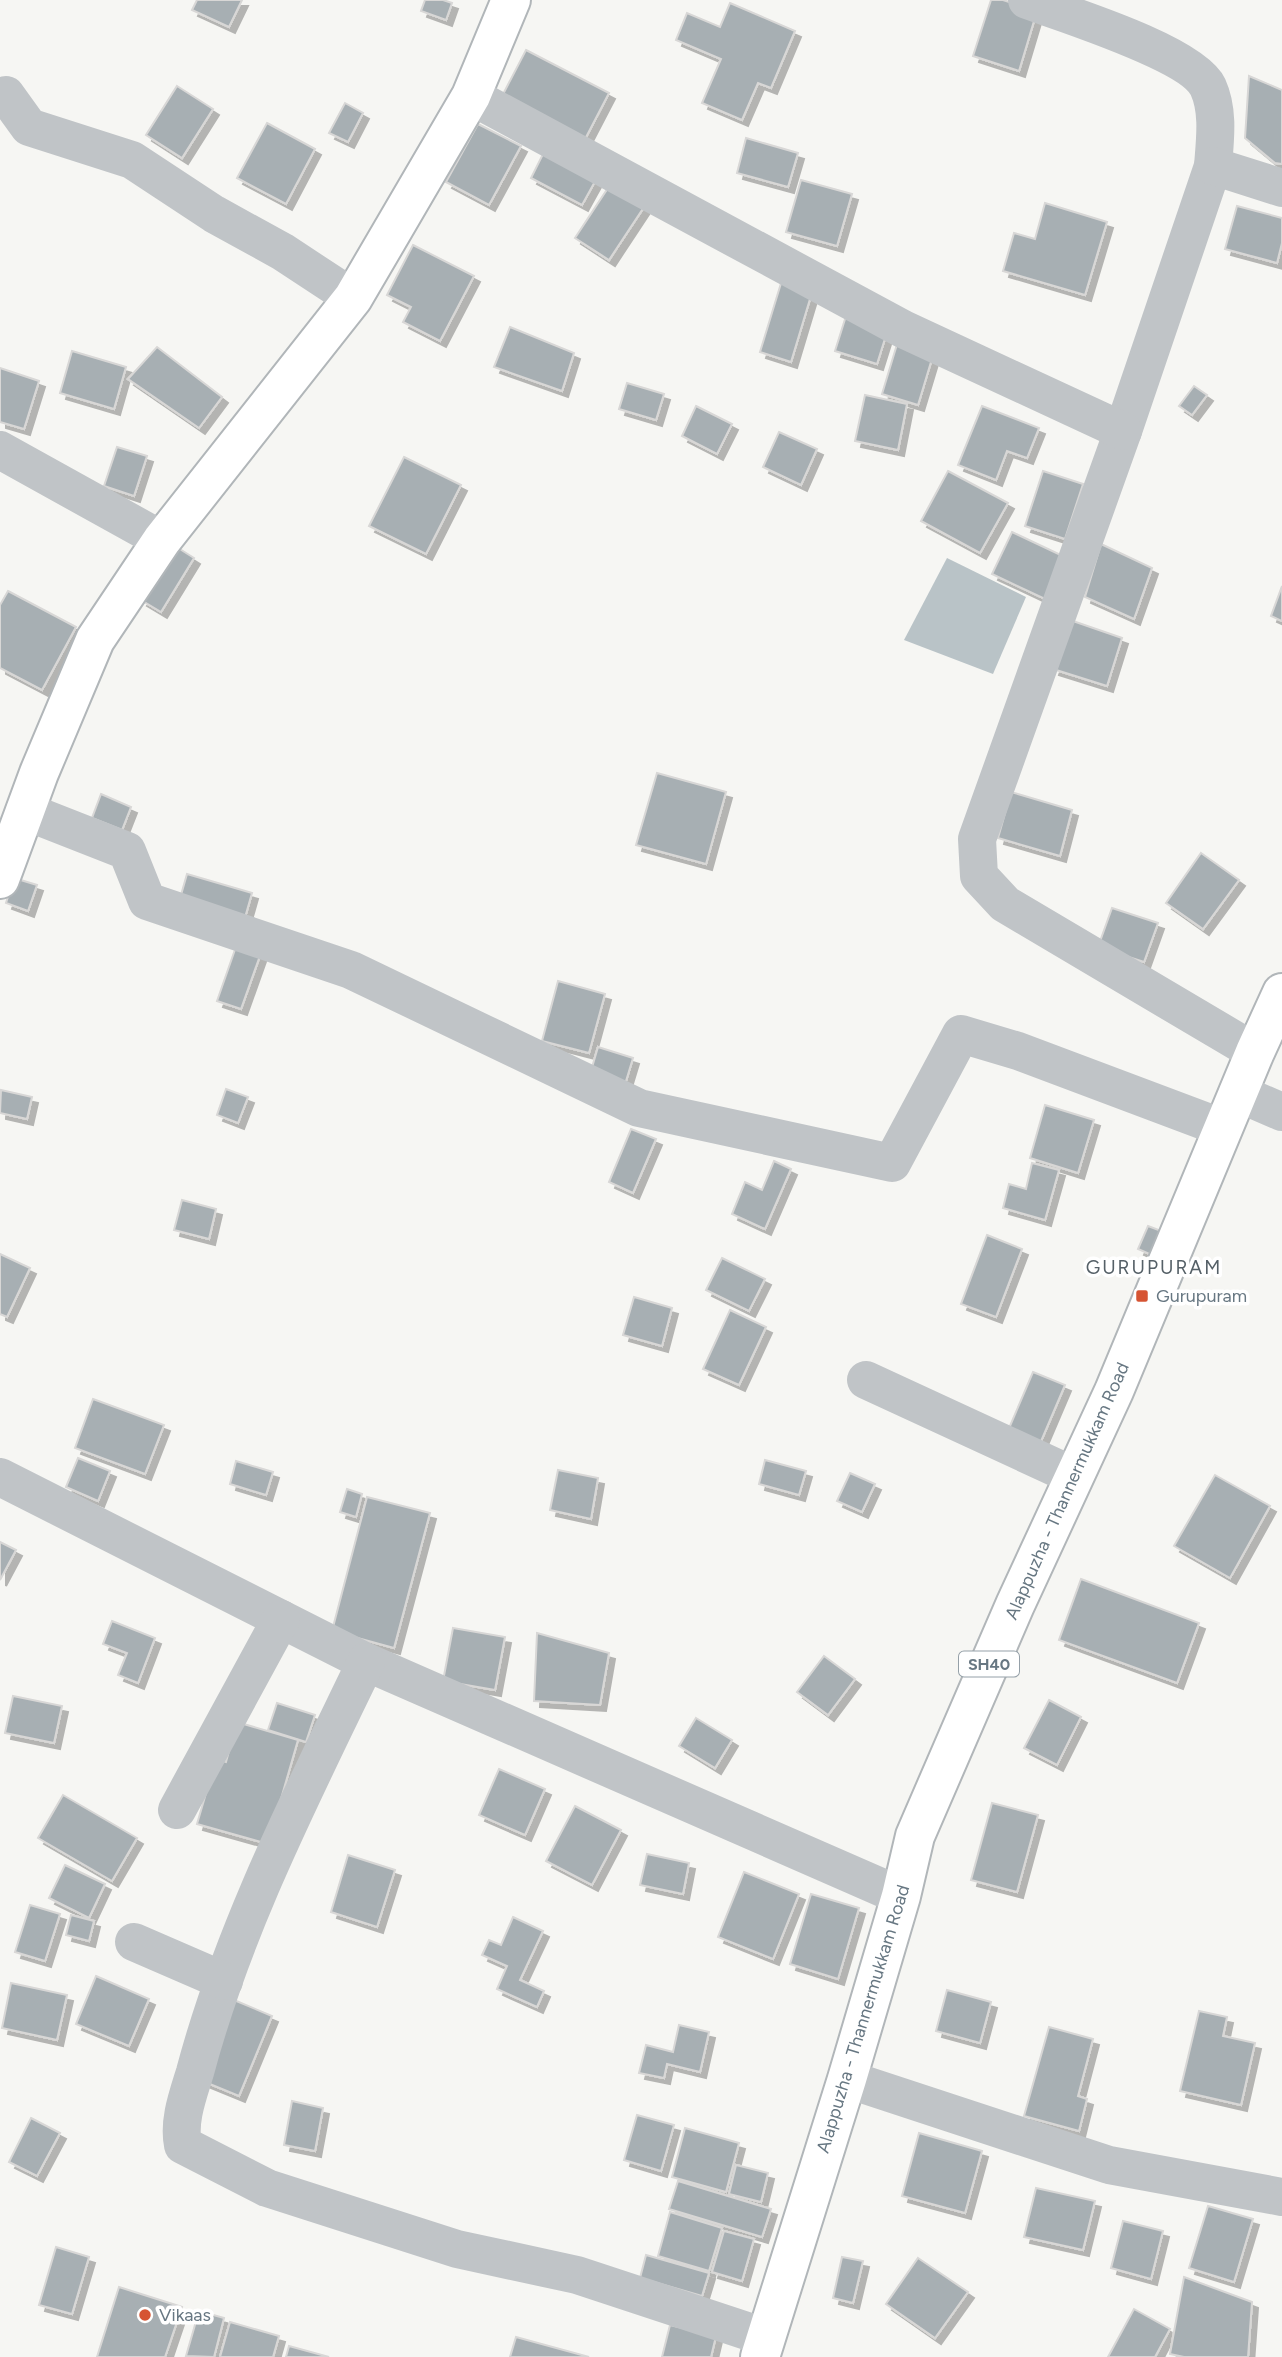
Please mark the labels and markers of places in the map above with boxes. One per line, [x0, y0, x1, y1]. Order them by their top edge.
place label: Gurupuram [1156, 1285, 1247, 1307]
marker: Gurupuram [1134, 1288, 1150, 1304]
place label: Vikaas [159, 2304, 211, 2326]
marker: Vikaas [137, 2307, 153, 2323]

